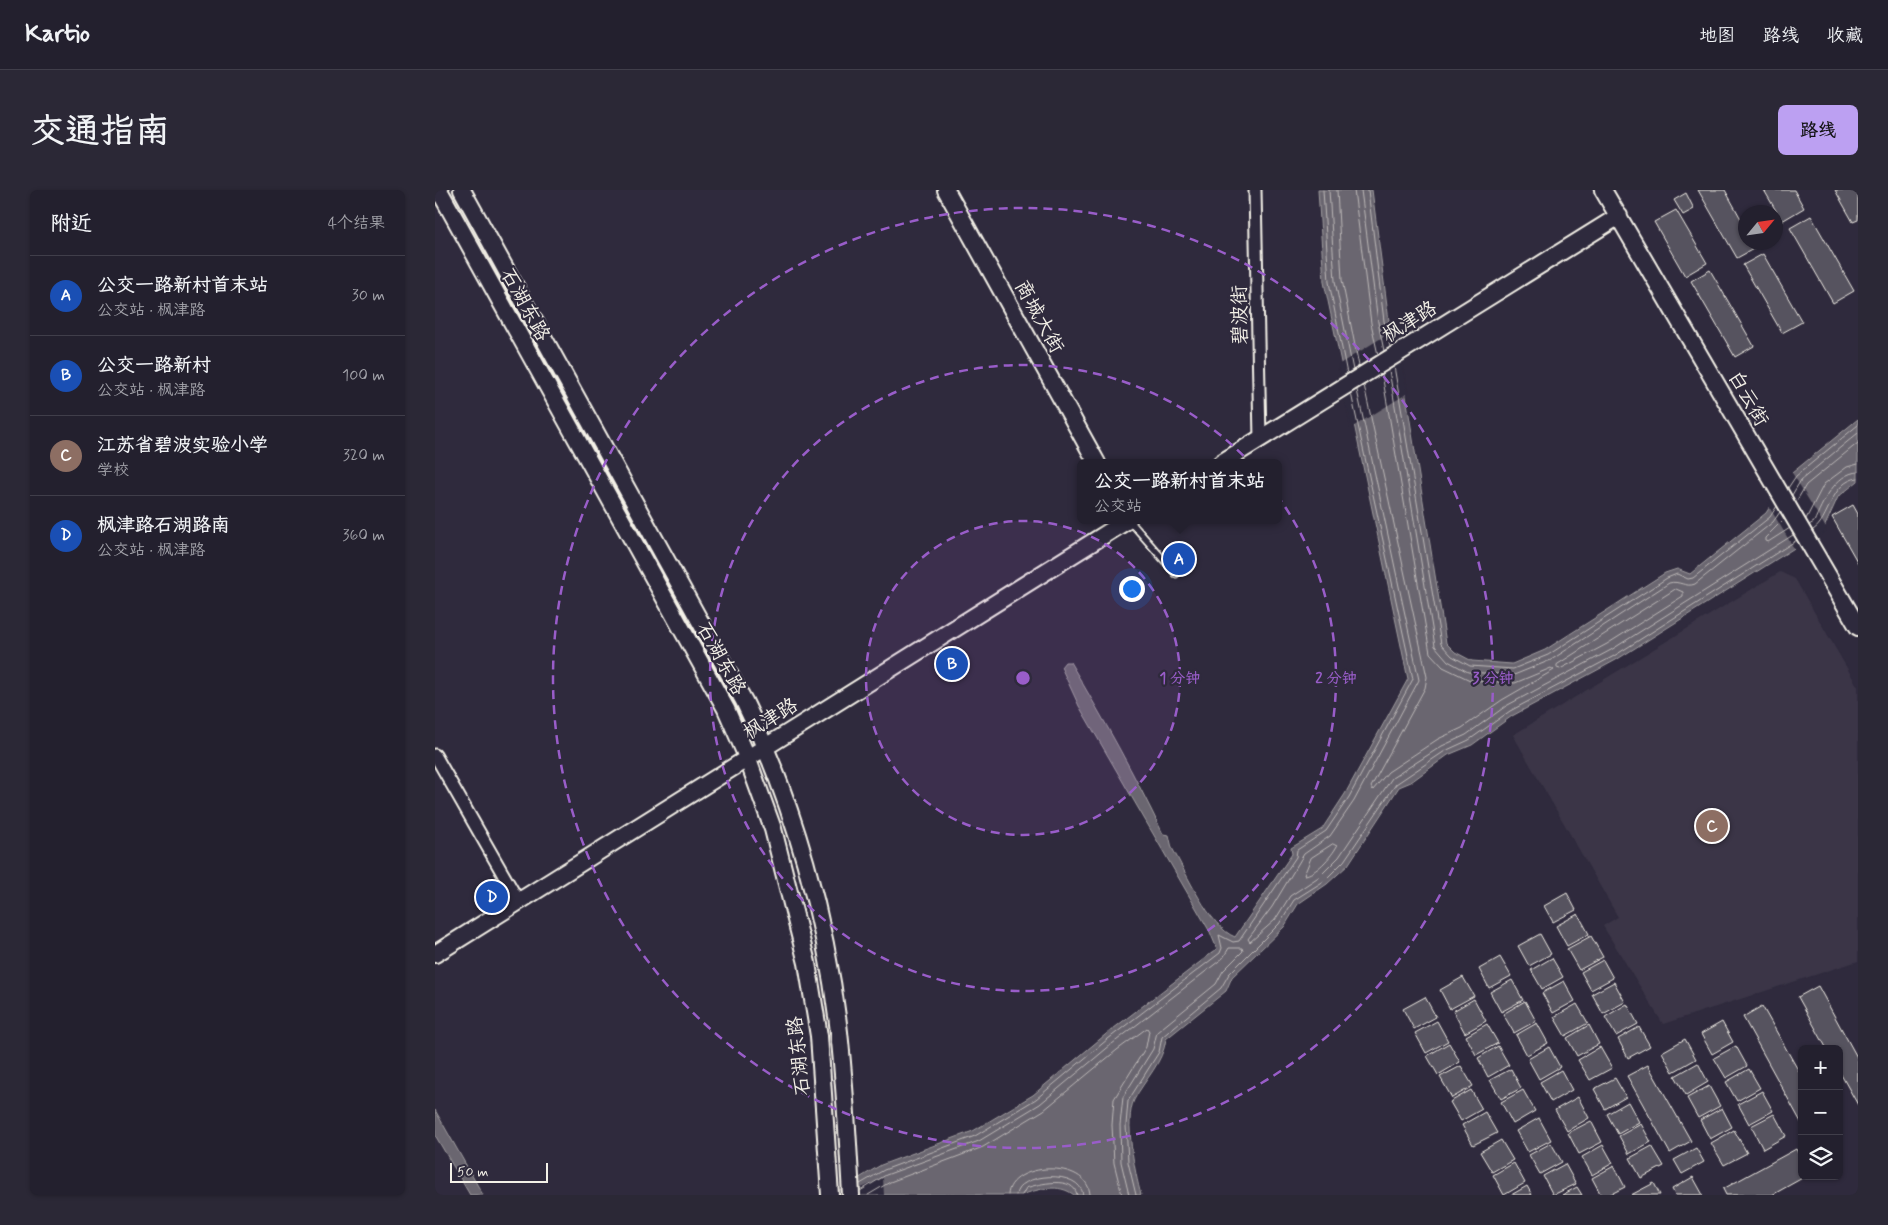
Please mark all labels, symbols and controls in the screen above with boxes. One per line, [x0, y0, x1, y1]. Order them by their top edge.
text: Kartio [25, 19, 90, 50]
text: 地图 [1699, 24, 1735, 48]
text: 路线 [1763, 24, 1799, 48]
text: 收藏 [1827, 24, 1863, 48]
button: 路线 [1778, 105, 1858, 155]
text: 交通指南 [30, 109, 170, 155]
north arrow [1738, 205, 1783, 250]
text: 附近 [50, 210, 92, 238]
text: 4个结果 [328, 213, 385, 234]
street label: 石湖东路 [493, 263, 556, 347]
text: 公交一路新村首末站 [97, 273, 268, 298]
street label: 商城大街 [1007, 275, 1070, 358]
text: A [61, 285, 71, 306]
text: 30 m [352, 285, 385, 306]
street label: 碧波街 [1226, 285, 1255, 345]
street label: 枫津路 [1377, 294, 1443, 350]
text: 公交站 · 枫津路 [97, 300, 205, 321]
text: 公交一路新村 [97, 353, 211, 378]
text: B [61, 365, 71, 386]
text: 100 m [342, 365, 385, 386]
street label: 白云街 [1721, 366, 1774, 431]
text: 公交站 · 枫津路 [97, 380, 205, 401]
text: 江苏省碧波实验小学 [97, 433, 268, 458]
text: C [60, 445, 72, 466]
text: 320 m [343, 445, 385, 466]
popup [1077, 459, 1282, 524]
text: 学校 [97, 460, 129, 481]
text: 公交一路新村首末站 [1094, 469, 1265, 494]
text: 公交站 [1094, 496, 1142, 517]
text: 枫津路石湖路南 [97, 513, 230, 538]
text: D [60, 525, 72, 546]
text: 360 m [342, 525, 385, 546]
text: 公交站 · 枫津路 [97, 540, 205, 561]
pin: A [1163, 540, 1195, 578]
your location [1119, 576, 1145, 602]
street label: 石湖东路 [689, 617, 752, 701]
pin: B [936, 645, 968, 683]
centre of rings [1014, 669, 1032, 687]
text: 1 分钟 [1160, 669, 1200, 689]
text: 2 分钟 [1315, 669, 1357, 689]
text: 3 分钟 [1473, 669, 1513, 689]
street label: 枫津路 [738, 691, 804, 747]
pin: C [1696, 807, 1728, 845]
pin: D [476, 878, 508, 916]
street label: 石湖东路 [782, 1014, 817, 1097]
map controls [1798, 1045, 1843, 1180]
button: + [1798, 1045, 1843, 1090]
button: − [1798, 1090, 1843, 1135]
button: layers [1798, 1135, 1843, 1180]
scale bar [450, 1160, 547, 1183]
text: 50 m [457, 1163, 488, 1181]

